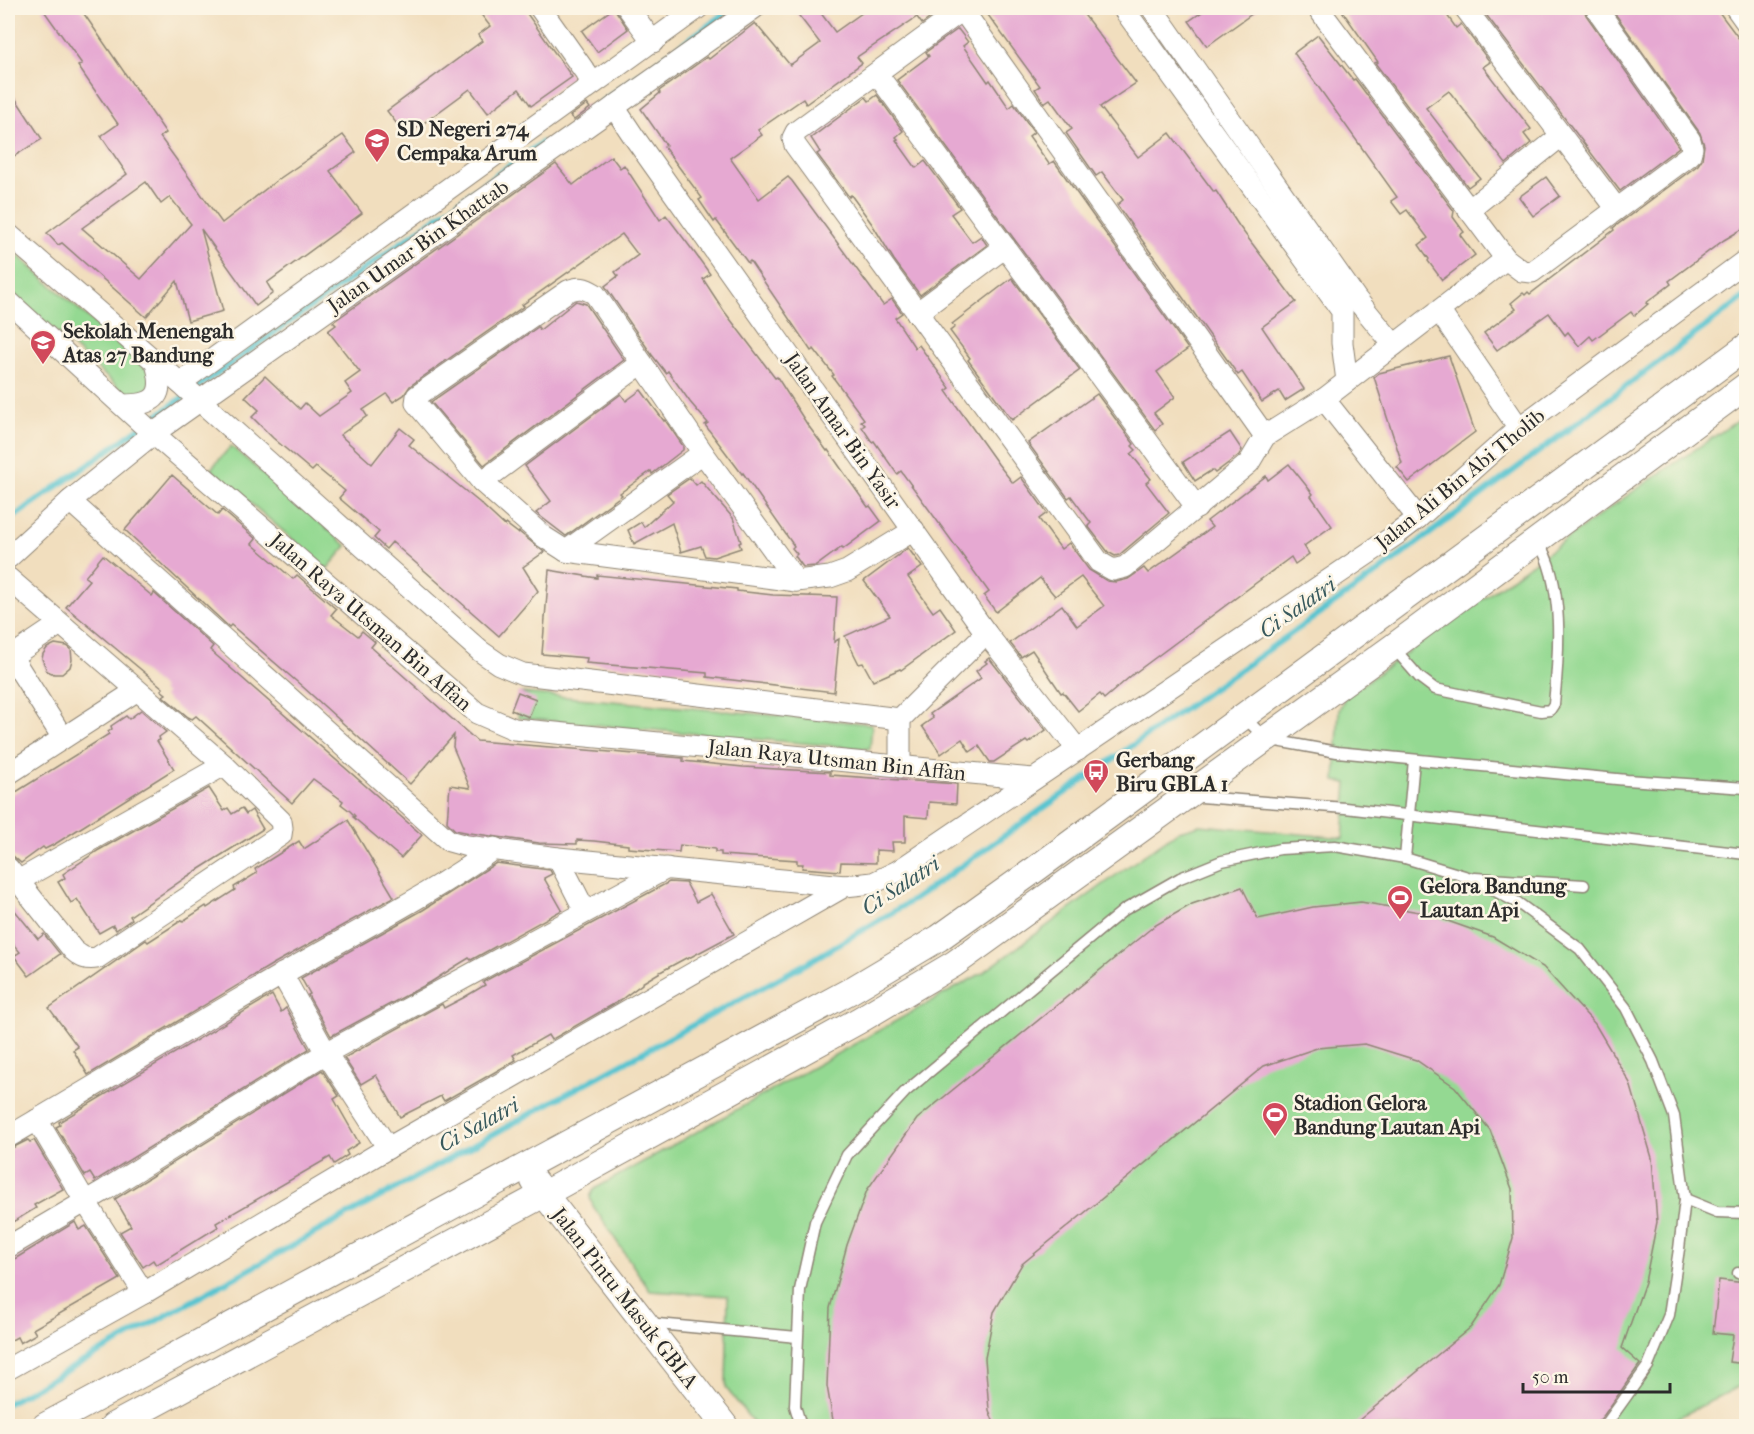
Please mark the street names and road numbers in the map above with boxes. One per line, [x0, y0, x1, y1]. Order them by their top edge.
street label: Jalan Umar Bin Khattab [321, 174, 513, 319]
street label: Jalan Amar Bin Yasir [779, 347, 906, 514]
street label: Jalan Ali Bin Abi Tholib [1369, 403, 1549, 556]
street label: Jalan Raya Utsman Bin Affan [264, 527, 477, 716]
street label: Jalan Raya Utsman Bin Affan [705, 734, 967, 785]
street label: Jalan Pintu Masuk GBLA [546, 1201, 703, 1394]

